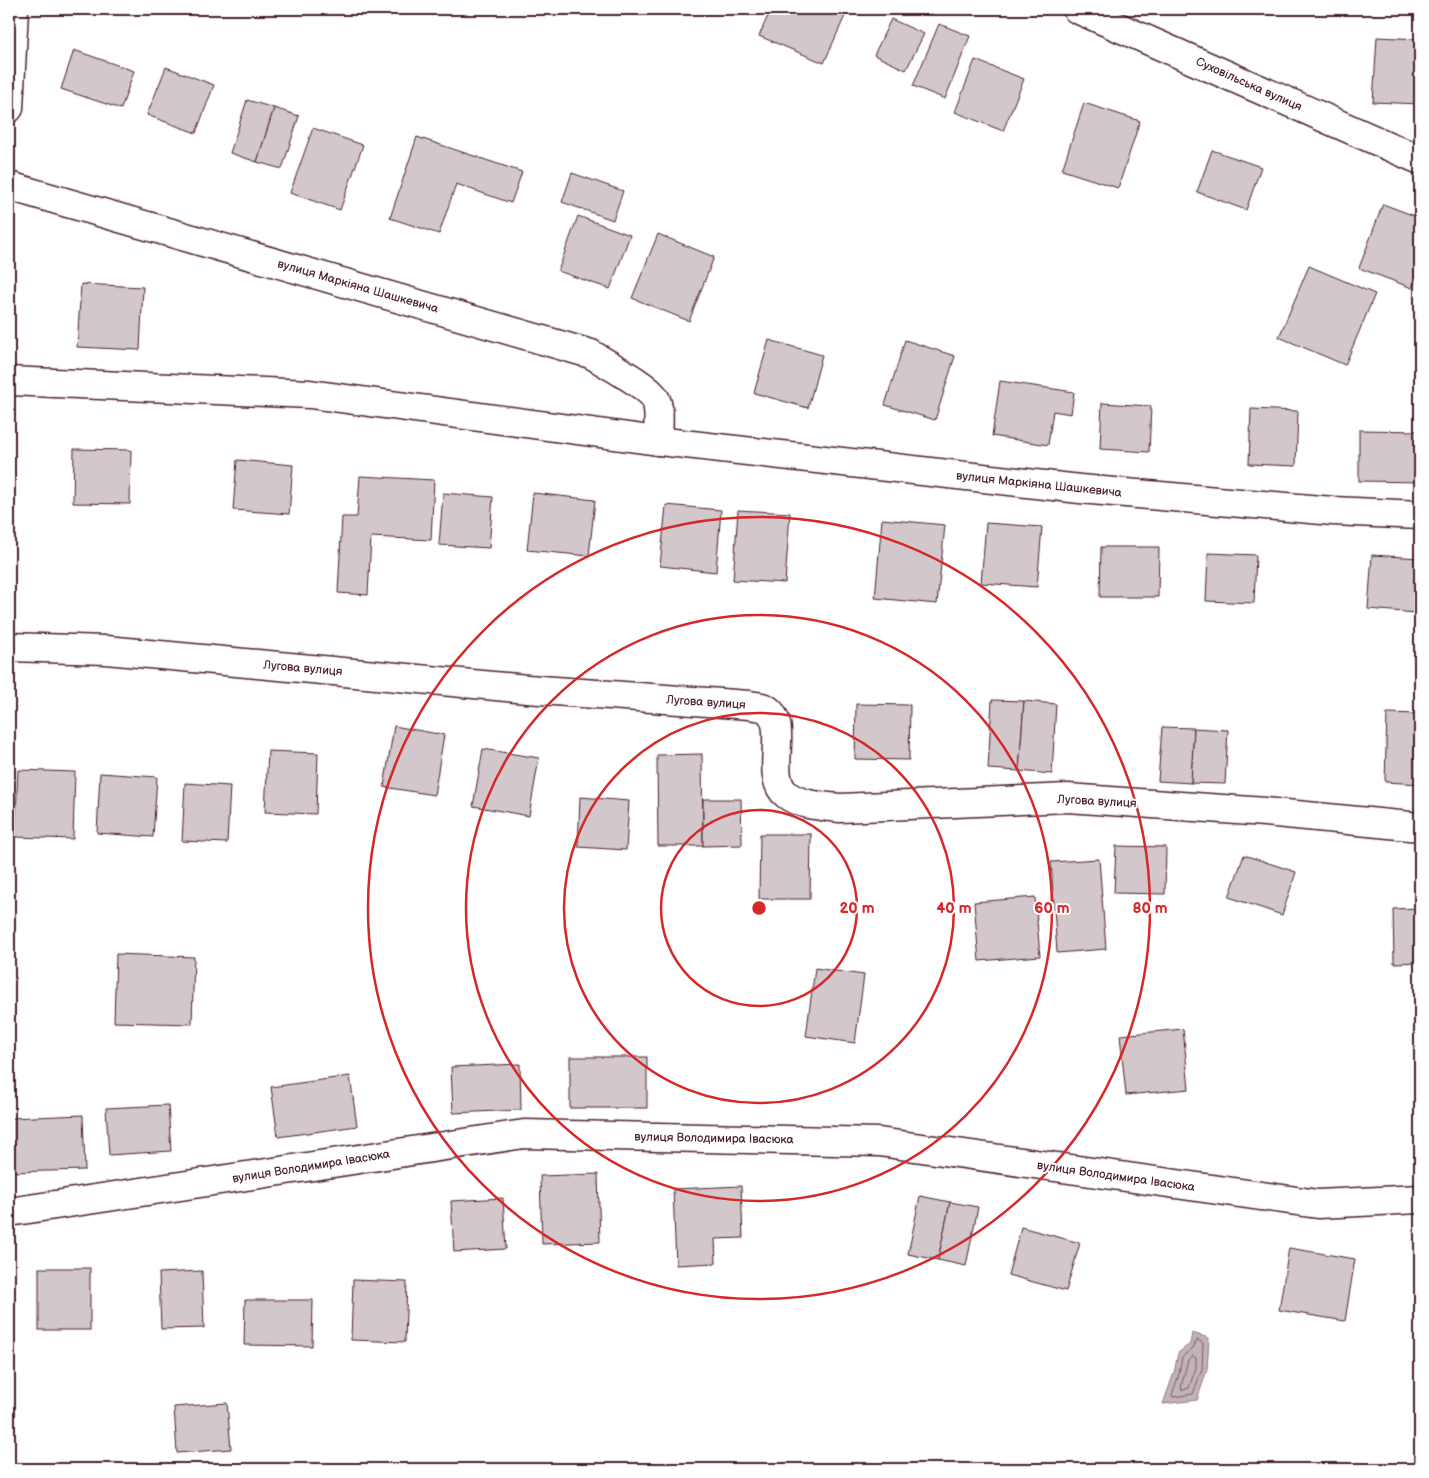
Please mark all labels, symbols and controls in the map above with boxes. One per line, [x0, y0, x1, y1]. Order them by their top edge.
street label: Суховільська вулиця [1193, 54, 1305, 115]
street label: вулиця Маркіяна Шашкевича [276, 256, 440, 317]
street label: вулиця Маркіяна Шашкевича [955, 468, 1123, 501]
street label: Лугова вулиця [262, 657, 344, 679]
street label: Лугова вулиця [665, 692, 746, 713]
street label: Лугова вулиця [1056, 792, 1137, 811]
centre of rings [750, 899, 768, 917]
text: 20 m [840, 899, 875, 918]
text: 40 m [936, 899, 972, 918]
text: 60 m [1034, 899, 1070, 918]
text: 80 m [1132, 899, 1168, 918]
street label: вулиця Володимира Івасюка [634, 1130, 794, 1147]
street label: вулиця Володимира Івасюка [231, 1147, 391, 1186]
street label: вулиця Володимира Івасюка [1036, 1158, 1196, 1195]

